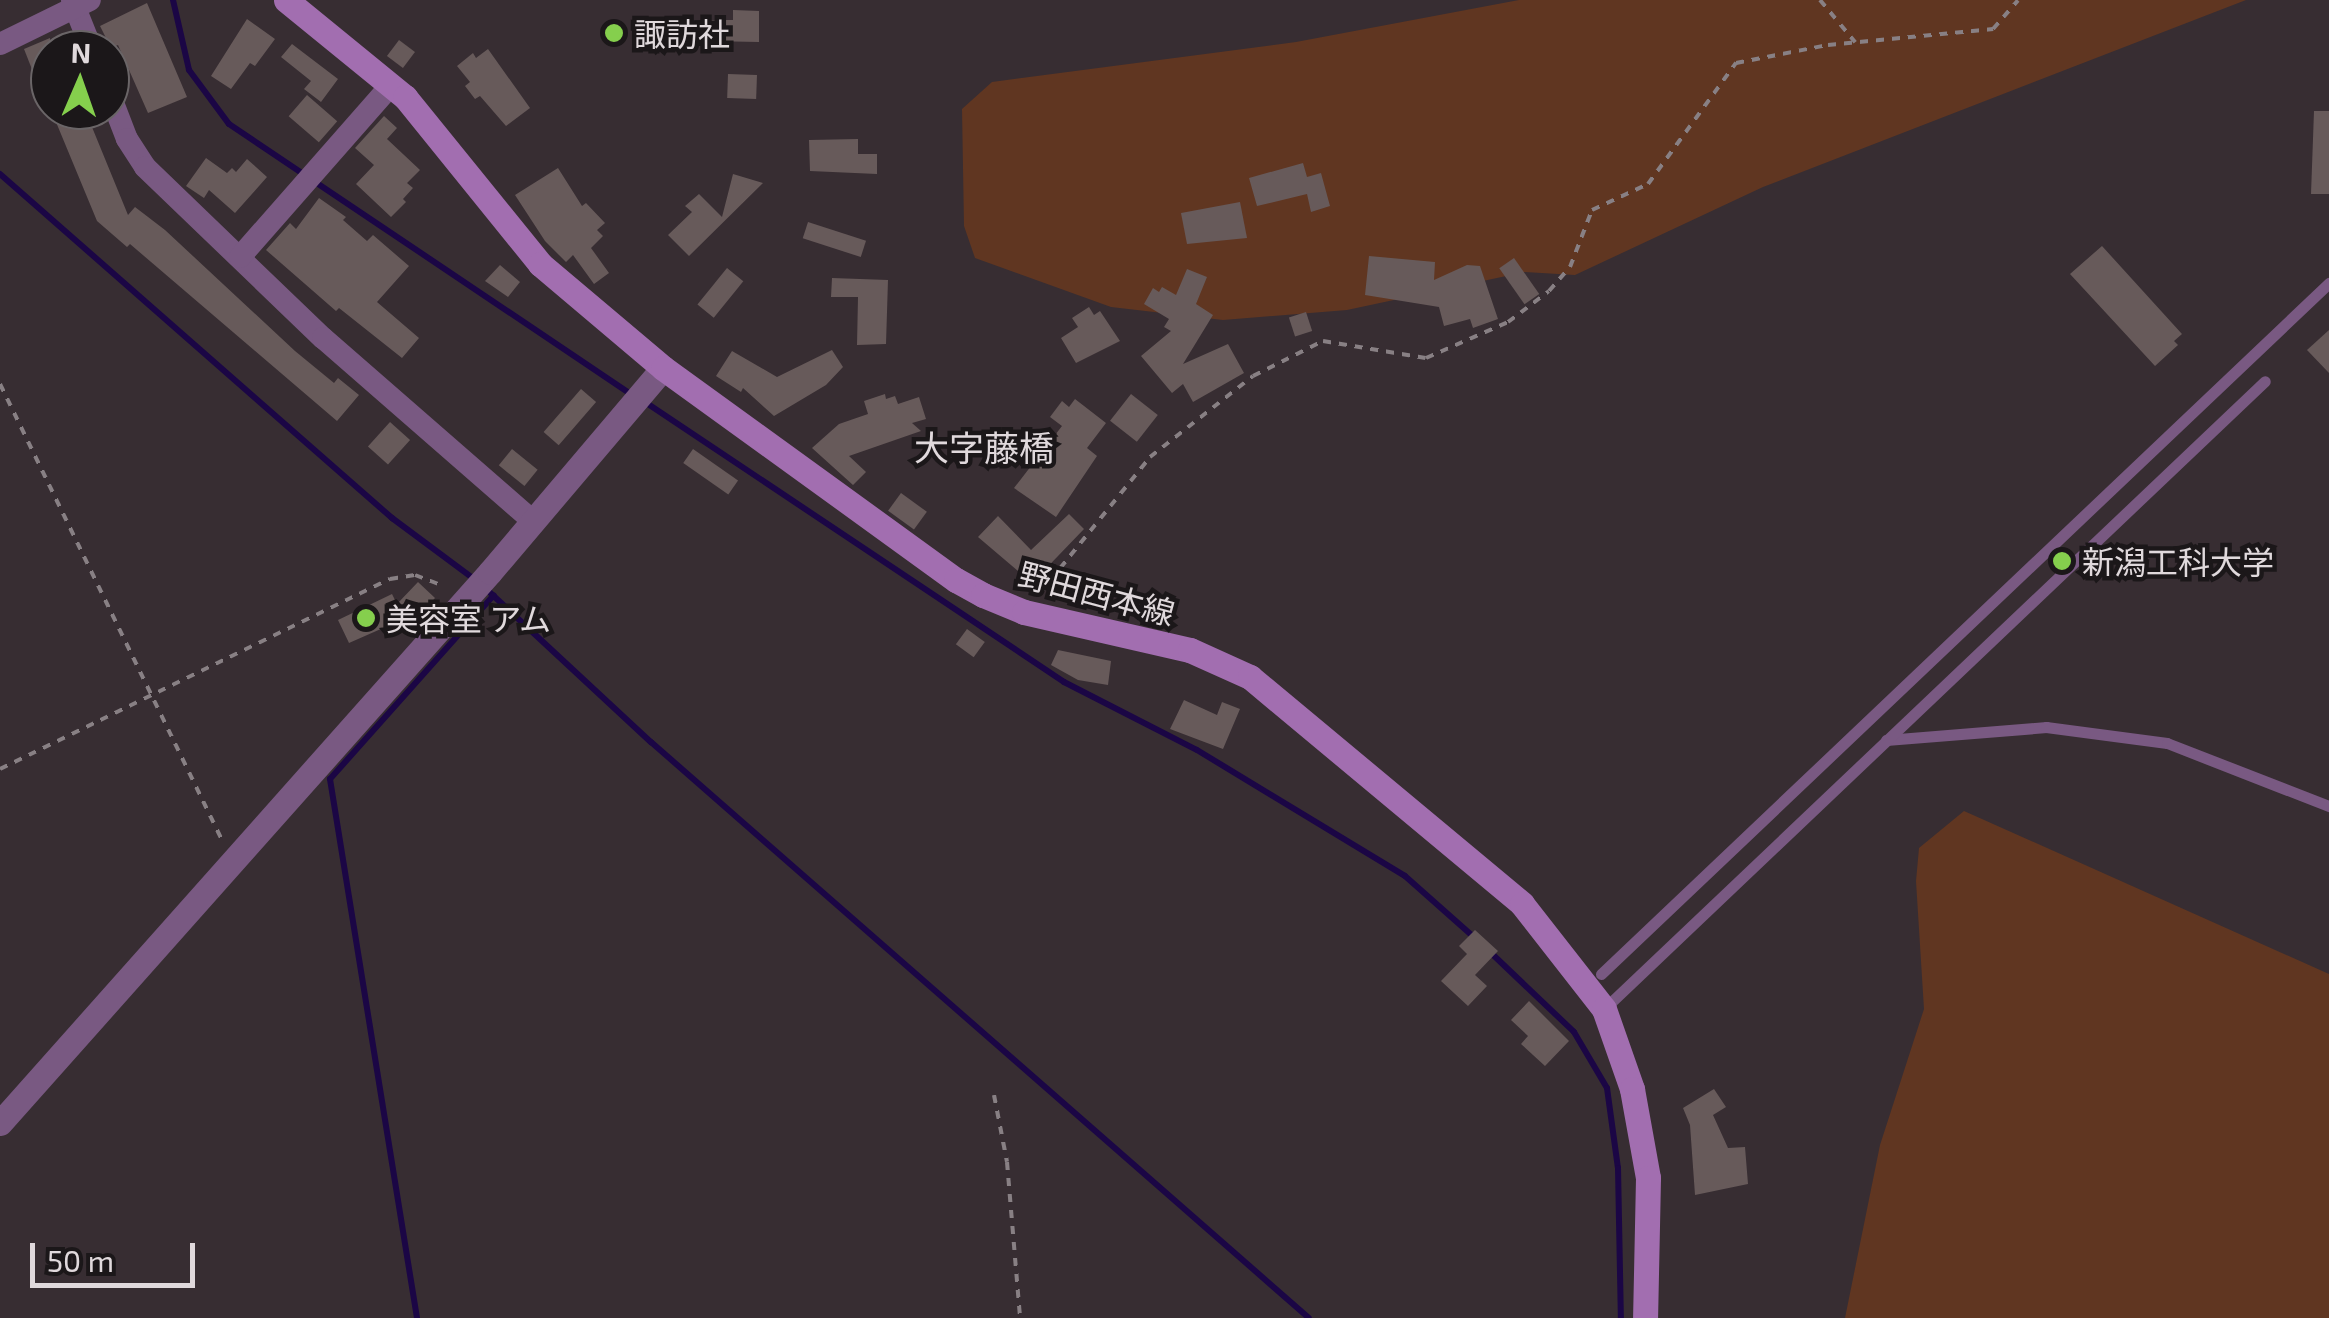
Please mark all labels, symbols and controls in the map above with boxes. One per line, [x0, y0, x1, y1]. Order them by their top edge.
place label: 諏訪社 [634, 14, 730, 52]
marker: 諏訪社 [603, 22, 625, 44]
north arrow [30, 30, 130, 130]
text: N [70, 35, 92, 69]
district label: 大字藤橋 [914, 426, 1054, 468]
place label: 新潟工科大学 [2082, 542, 2274, 580]
marker: 新潟工科大学 [2051, 550, 2073, 572]
street label: 野田西本線 [1015, 554, 1179, 632]
place label: 美容室 アム [386, 599, 553, 637]
marker: 美容室 アム [355, 607, 377, 629]
scale bar [35, 1223, 200, 1285]
text: 50 m [47, 1242, 114, 1278]

